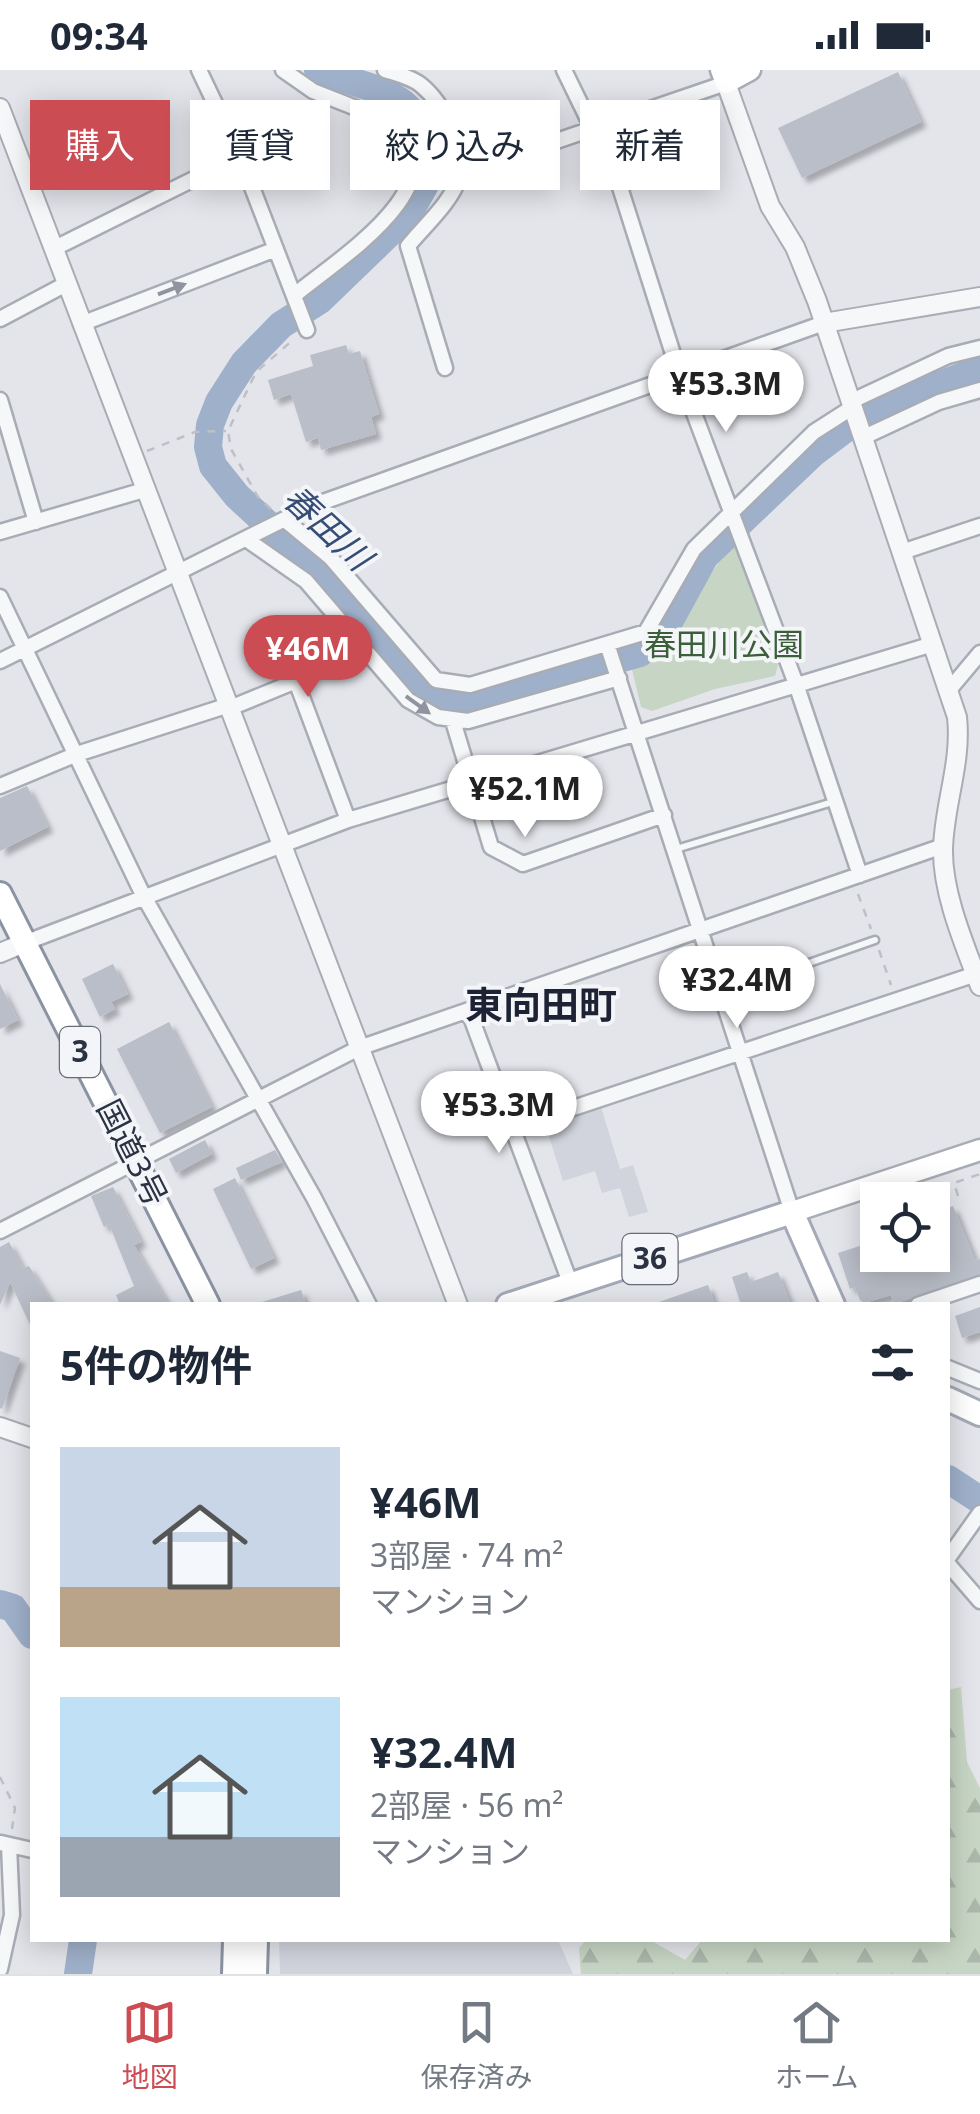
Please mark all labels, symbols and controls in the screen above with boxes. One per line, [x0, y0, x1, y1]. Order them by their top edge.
text: 09:34 [50, 9, 148, 61]
chip: 購入 [30, 100, 170, 190]
chip: 賃貸 [190, 100, 330, 190]
chip: 絞り込み [350, 100, 560, 190]
chip: 新着 [580, 100, 720, 190]
one-way arrow [158, 281, 188, 296]
pin: ¥53.3M [645, 350, 807, 435]
text: ¥53.3M [670, 361, 782, 404]
water label: 春田川 [274, 474, 385, 583]
pin: ¥46M [249, 615, 367, 700]
park label: 春田川公園 [644, 622, 804, 665]
text: ¥46M [265, 626, 351, 669]
one-way arrow [405, 695, 431, 714]
pin: ¥52.1M [444, 755, 606, 840]
text: ¥52.1M [469, 766, 581, 809]
pin: ¥32.4M [656, 946, 818, 1031]
text: ¥32.4M [681, 957, 793, 1000]
district label: 東向田町 [465, 978, 617, 1030]
road number: 3 [60, 1027, 100, 1077]
pin: ¥53.3M [418, 1071, 580, 1156]
text: ¥53.3M [443, 1082, 555, 1125]
street label: 国道3号 [88, 1092, 178, 1213]
map controls [860, 1182, 950, 1272]
button: locate [860, 1182, 950, 1272]
road number: 36 [622, 1234, 678, 1284]
icon: filters [865, 1335, 920, 1390]
text: 5件の物件 [60, 1336, 252, 1393]
text: ¥46M [370, 1473, 482, 1530]
icon: home [140, 1487, 260, 1607]
text: 3部屋 · 74 m² [370, 1533, 564, 1576]
text: マンション [370, 1579, 530, 1622]
text: ¥32.4M [370, 1723, 518, 1780]
icon: home [140, 1737, 260, 1857]
text: 2部屋 · 56 m² [370, 1783, 564, 1826]
text: マンション [370, 1829, 530, 1872]
tab: 地図 [121, 1995, 177, 2095]
tab: 保存済み [420, 1995, 532, 2095]
tab: ホーム [775, 1995, 859, 2095]

